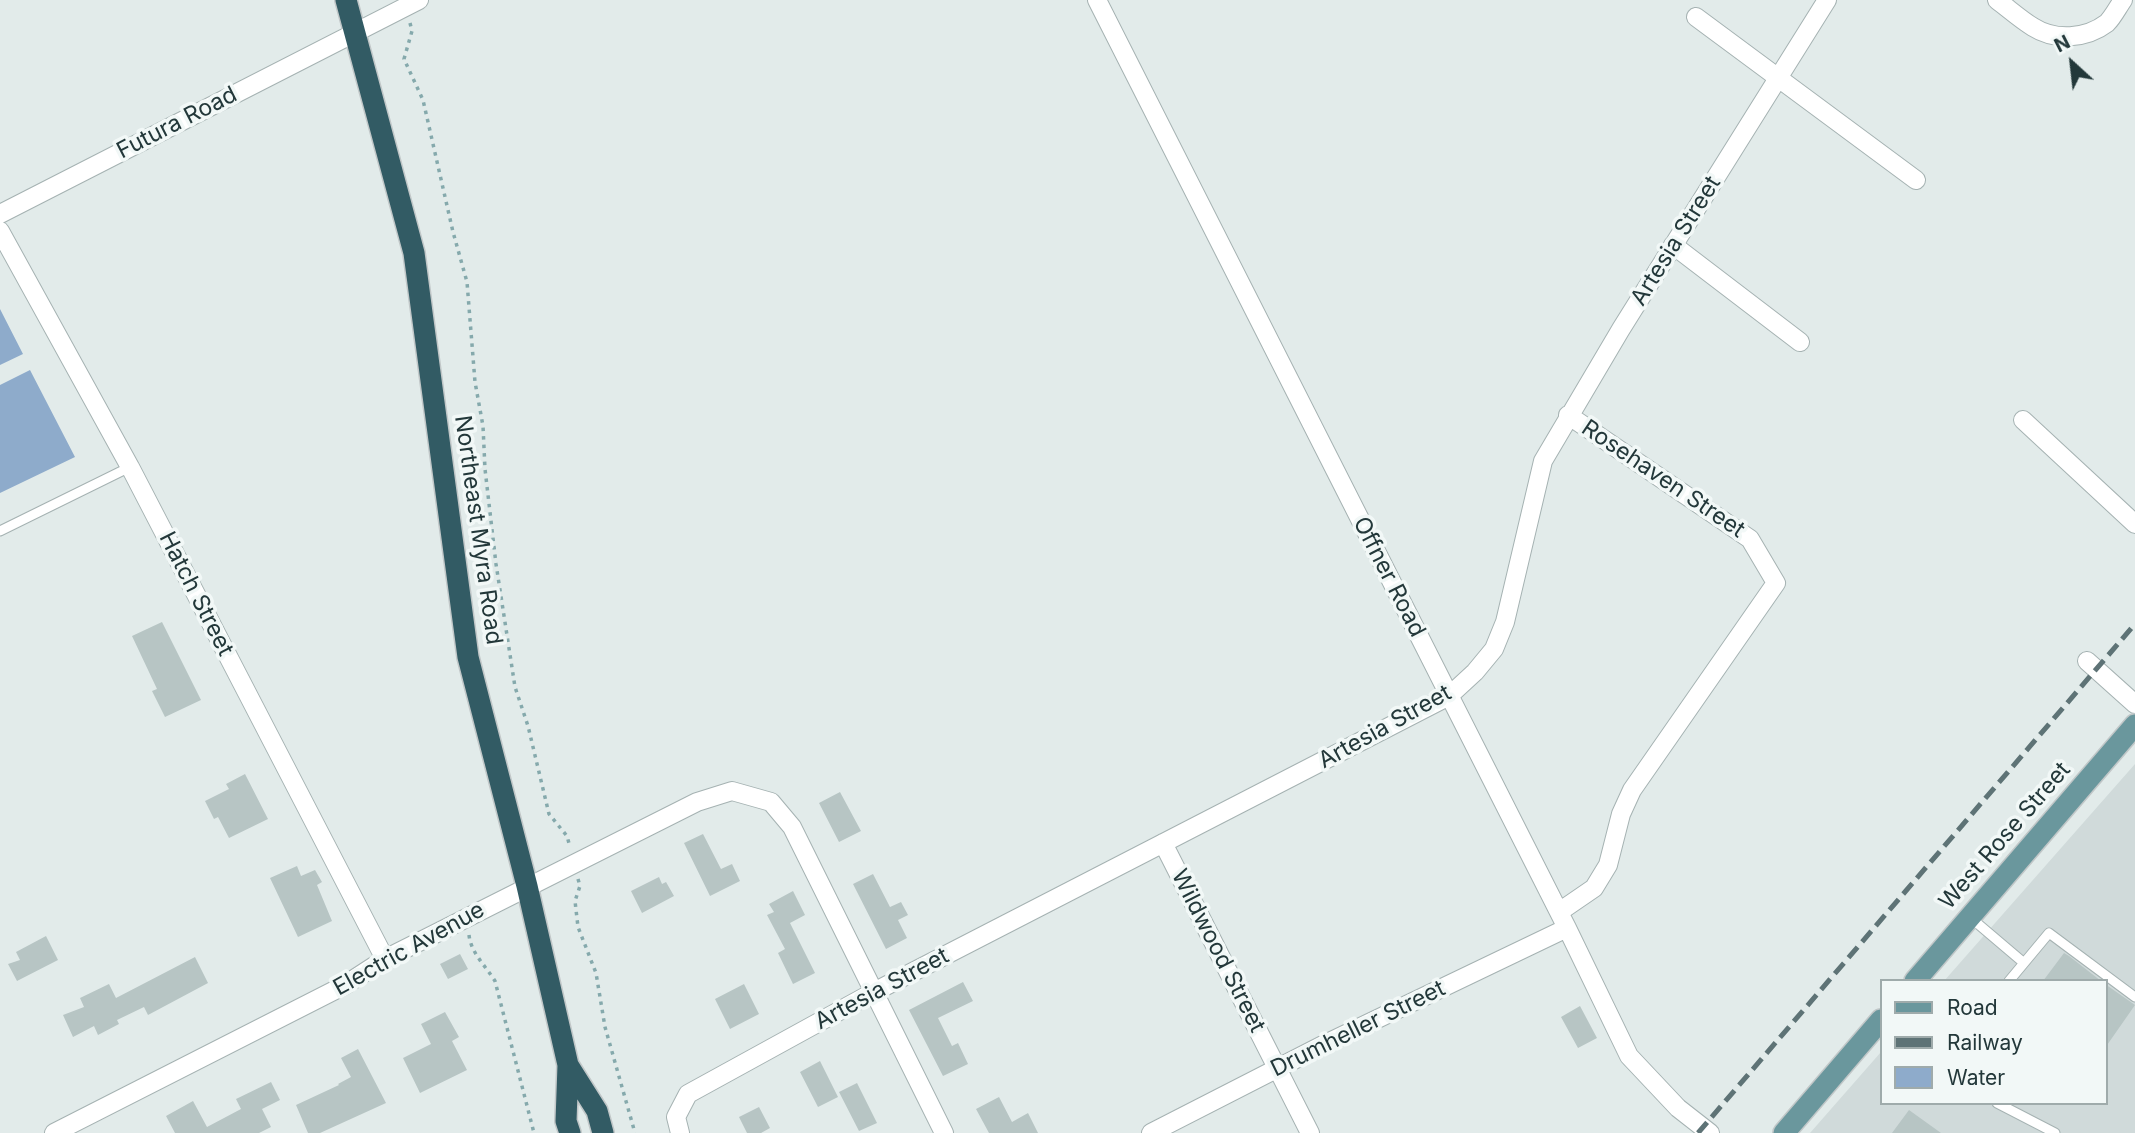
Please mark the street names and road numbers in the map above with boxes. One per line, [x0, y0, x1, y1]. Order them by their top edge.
street label: Futura Road [112, 81, 242, 165]
street label: Artesia Street [1625, 171, 1727, 311]
street label: Northeast Myra Road [448, 414, 508, 646]
street label: Rosehaven Street [1576, 414, 1750, 544]
street label: Offner Road [1347, 512, 1431, 642]
street label: Hatch Street [153, 527, 239, 661]
street label: Artesia Street [1314, 679, 1456, 775]
street label: West Rose Street [1934, 757, 2076, 915]
street label: Wildwood Street [1165, 865, 1271, 1037]
street label: Electric Avenue [329, 896, 489, 1002]
street label: Artesia Street [810, 942, 954, 1036]
street label: Drumheller Street [1266, 975, 1450, 1083]

